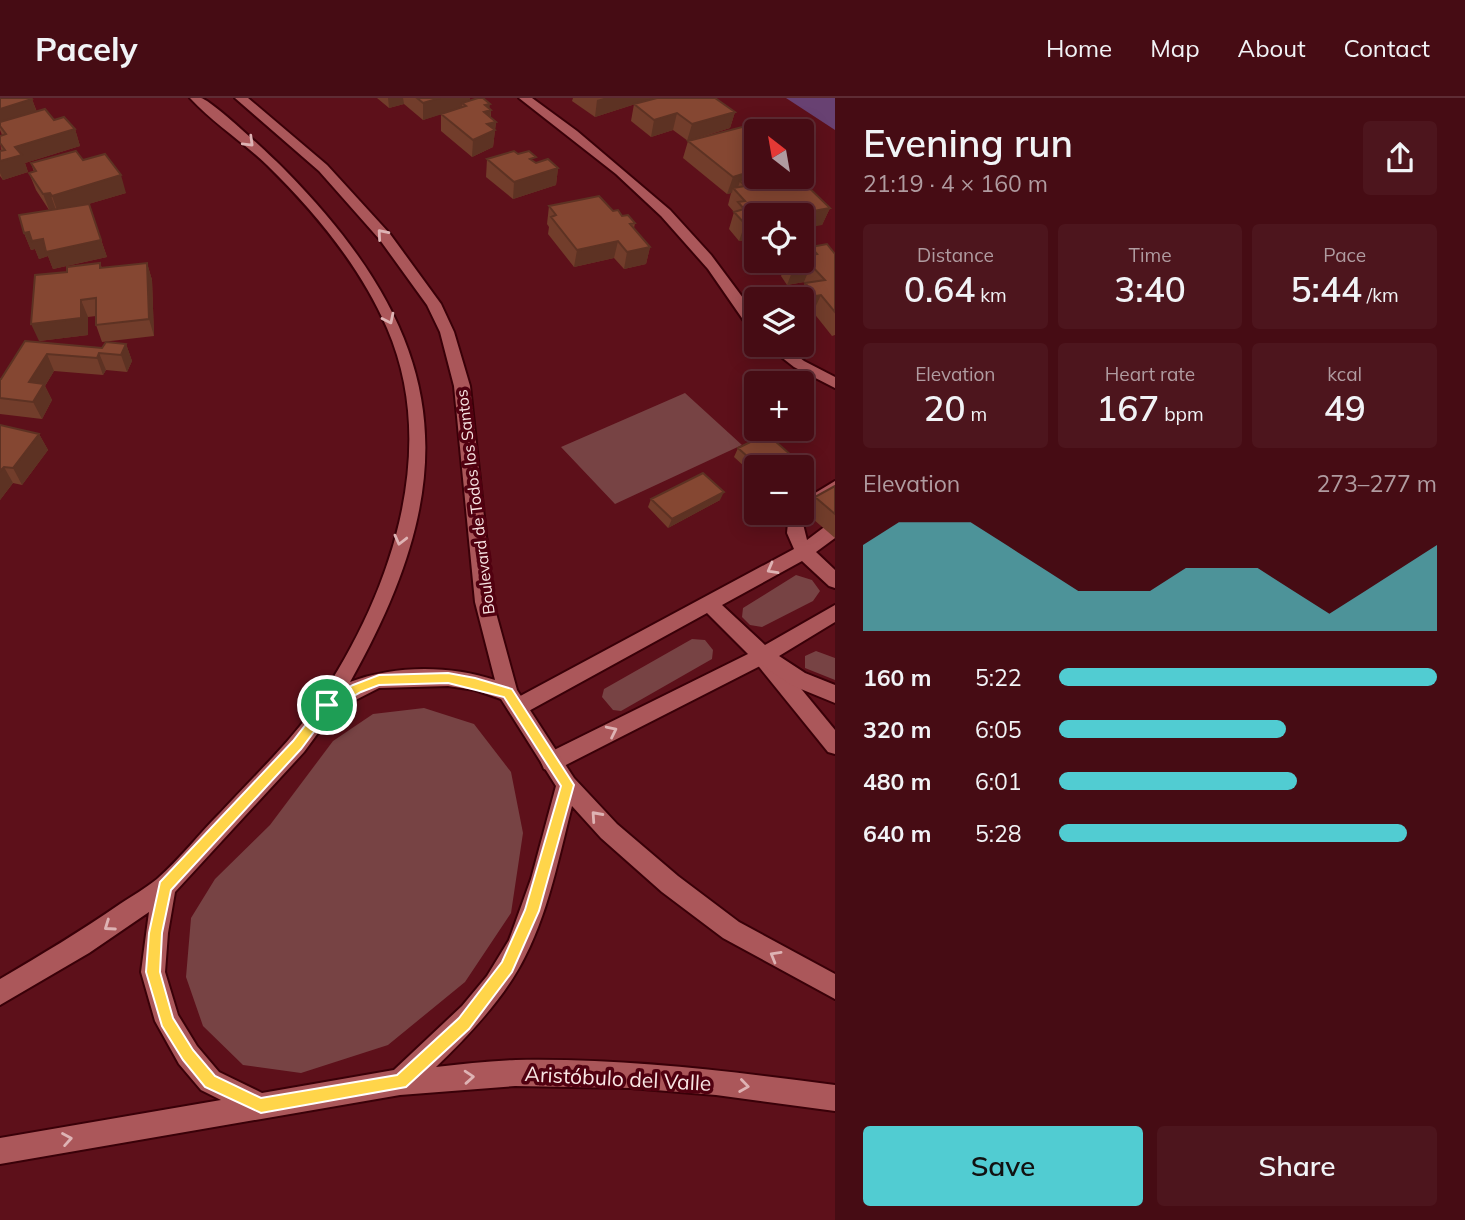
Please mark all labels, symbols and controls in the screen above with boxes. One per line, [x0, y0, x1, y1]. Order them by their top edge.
text: Pacely [35, 28, 138, 69]
text: Home [1046, 33, 1112, 63]
text: Map [1150, 33, 1200, 63]
text: About [1238, 33, 1306, 63]
text: Contact [1344, 33, 1430, 63]
north arrow [744, 119, 814, 189]
map controls [744, 119, 814, 525]
text: Evening run [863, 119, 1073, 167]
button: share [1363, 121, 1437, 195]
one-way arrow [241, 133, 254, 146]
text: 21:19 · 4 × 160 m [863, 169, 1048, 198]
button: locate [744, 203, 814, 273]
one-way arrow [378, 230, 390, 243]
text: Distance [917, 243, 994, 267]
text: Time [1128, 243, 1172, 267]
text: Pace [1323, 243, 1366, 267]
text: 0.64 [904, 267, 975, 311]
text: 3:40 [1114, 267, 1186, 311]
text: 5:44 [1291, 267, 1362, 311]
text: km [975, 283, 1007, 307]
text: /km [1362, 283, 1399, 307]
button: layers [744, 287, 814, 357]
one-way arrow [381, 312, 395, 324]
text: Elevation [915, 362, 996, 386]
text: Heart rate [1105, 362, 1195, 386]
text: kcal [1327, 362, 1362, 386]
button: + [744, 371, 814, 441]
text: 20 [923, 386, 966, 430]
text: 167 [1096, 386, 1159, 430]
text: 49 [1324, 386, 1366, 430]
street label: Boulevard de Todos los Santos [451, 388, 499, 616]
text: m [966, 402, 987, 426]
text: bpm [1159, 402, 1204, 426]
button: − [744, 455, 814, 525]
text: Elevation [863, 469, 960, 498]
text: 273–277 m [1316, 469, 1437, 498]
one-way arrow [394, 534, 408, 546]
one-way arrow [766, 561, 779, 574]
text: 160 m [863, 663, 931, 692]
text: 5:22 [975, 663, 1022, 692]
pin [297, 675, 357, 735]
icon: arrive [308, 686, 346, 724]
text: 320 m [863, 715, 931, 744]
text: 6:05 [975, 715, 1022, 744]
one-way arrow [605, 725, 617, 739]
text: 480 m [863, 767, 931, 796]
text: 6:01 [975, 767, 1022, 796]
one-way arrow [591, 812, 604, 825]
text: 640 m [863, 819, 931, 848]
text: 5:28 [975, 819, 1022, 848]
one-way arrow [104, 918, 117, 930]
one-way arrow [769, 951, 782, 964]
street label: Aristóbulo del Valle [524, 1060, 712, 1096]
one-way arrow [463, 1070, 474, 1085]
one-way arrow [739, 1078, 750, 1093]
button: Save [863, 1126, 1143, 1206]
button: Share [1157, 1126, 1437, 1206]
one-way arrow [61, 1132, 73, 1147]

